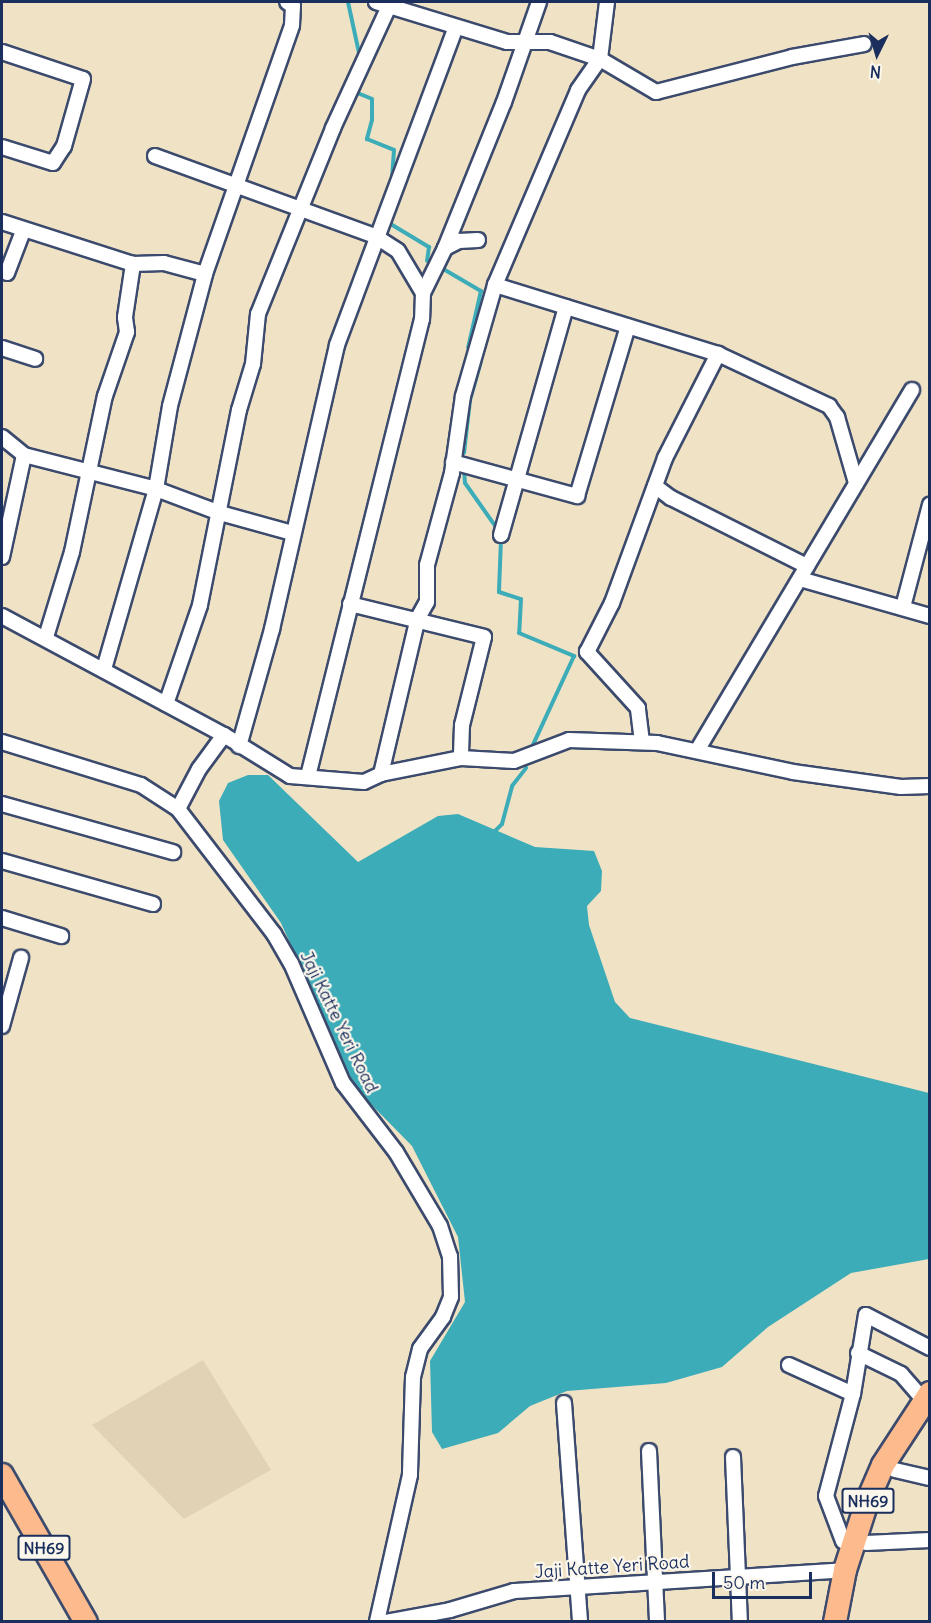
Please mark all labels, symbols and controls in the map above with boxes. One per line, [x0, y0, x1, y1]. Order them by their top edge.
north arrow [847, 24, 907, 84]
text: N [869, 61, 882, 82]
street label: Jaji Katte Yeri Road [295, 948, 383, 1096]
road number: NH69 [841, 1488, 895, 1514]
road number: NH69 [17, 1535, 71, 1561]
street label: Jaji Katte Yeri Road [534, 1551, 690, 1583]
scale bar [715, 1560, 816, 1598]
text: 50 m [723, 1571, 765, 1594]

